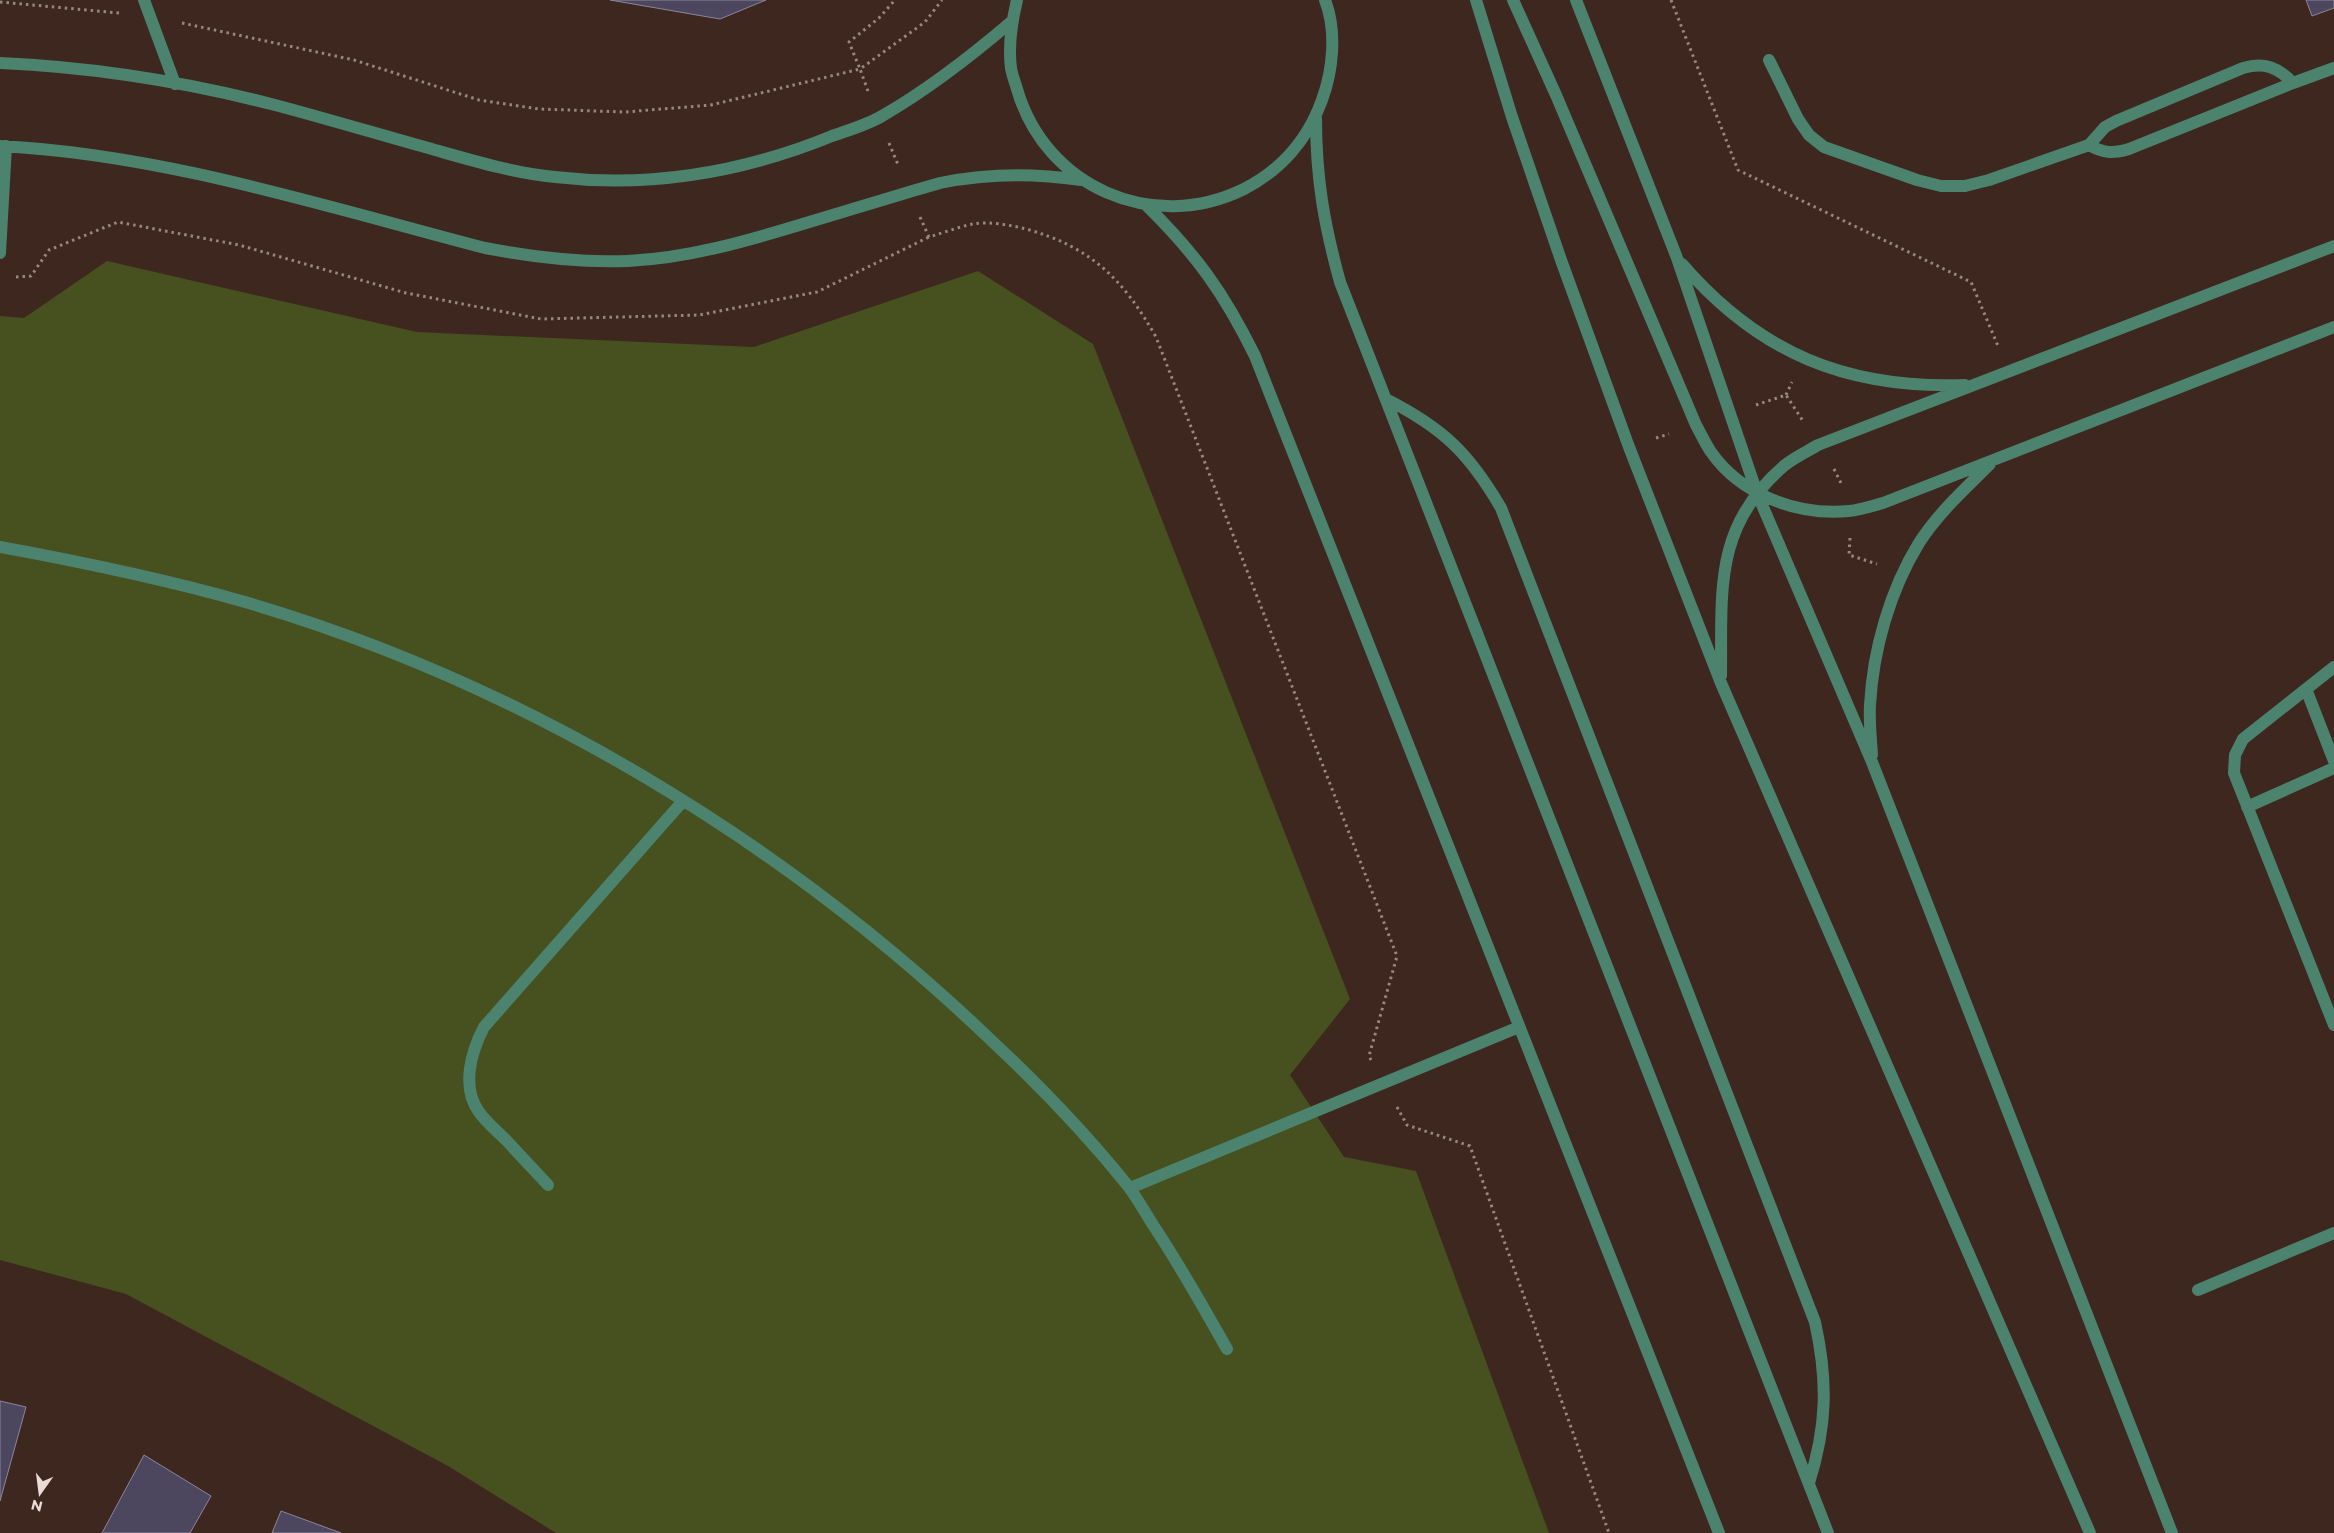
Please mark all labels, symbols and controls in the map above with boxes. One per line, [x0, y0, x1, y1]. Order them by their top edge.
north arrow [15, 1468, 65, 1518]
text: N [29, 1496, 45, 1516]

